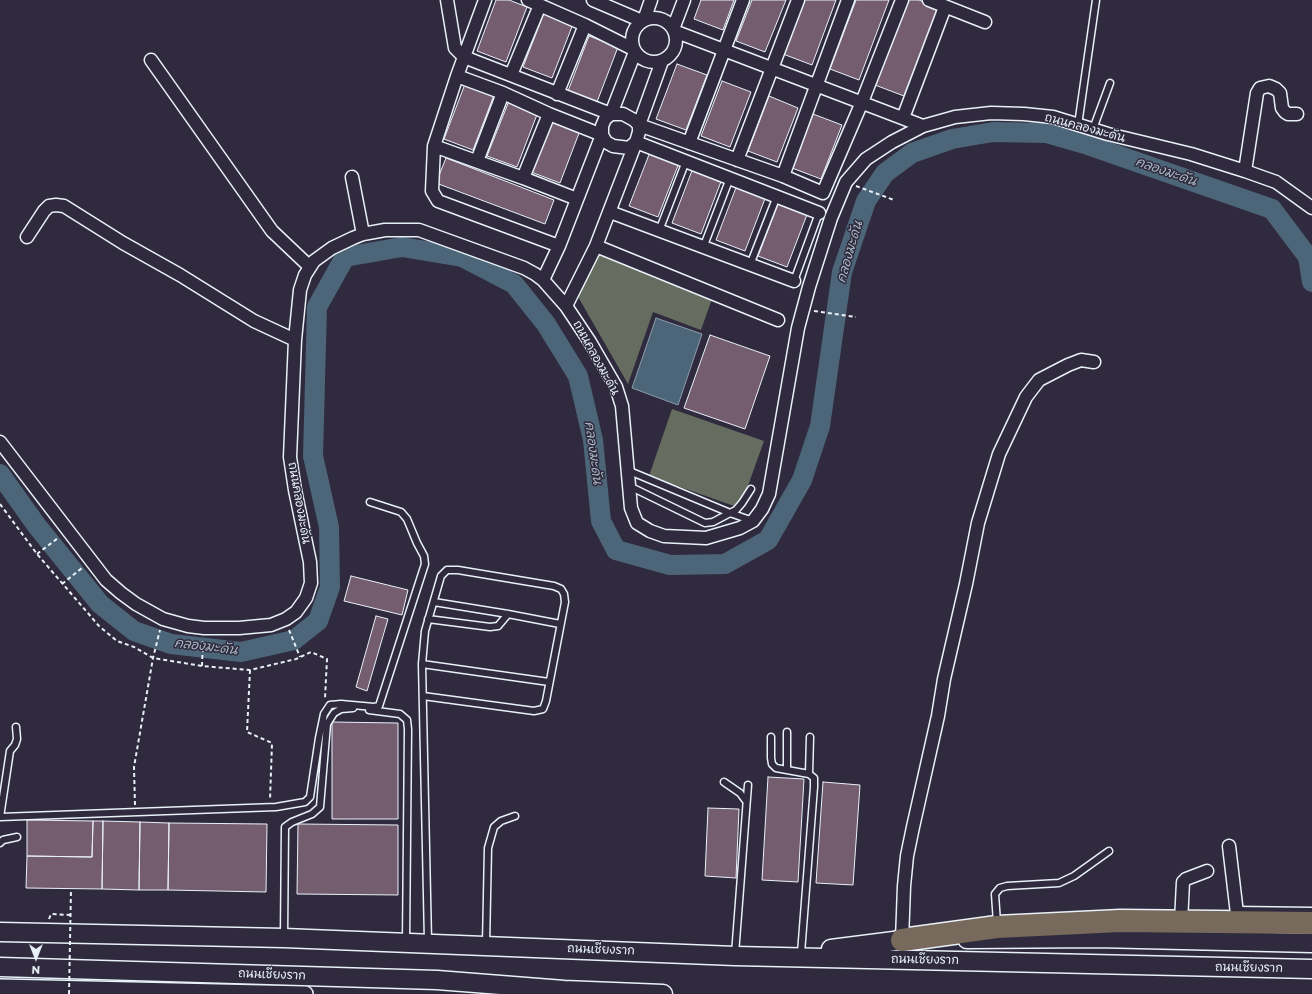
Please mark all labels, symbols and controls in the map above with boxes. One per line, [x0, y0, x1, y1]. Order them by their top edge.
street label: ถนนคลองมะดัน [1043, 110, 1127, 146]
water label: คลองมะดัน [1133, 154, 1199, 190]
water label: คลองมะดัน [834, 219, 866, 285]
street label: ถนนคลองมะดัน [570, 318, 622, 398]
water label: คลองมะดัน [581, 420, 605, 486]
street label: ถนนคลองมะดัน [285, 461, 313, 545]
water label: คลองมะดัน [173, 635, 239, 659]
north arrow [16, 938, 56, 978]
street label: ถนนเชียงราก [567, 942, 635, 958]
street label: ถนนเชียงราก [891, 952, 959, 968]
street label: ถนนเชียงราก [1215, 960, 1283, 976]
text: N [32, 962, 40, 979]
street label: ถนนเชียงราก [238, 967, 306, 983]

